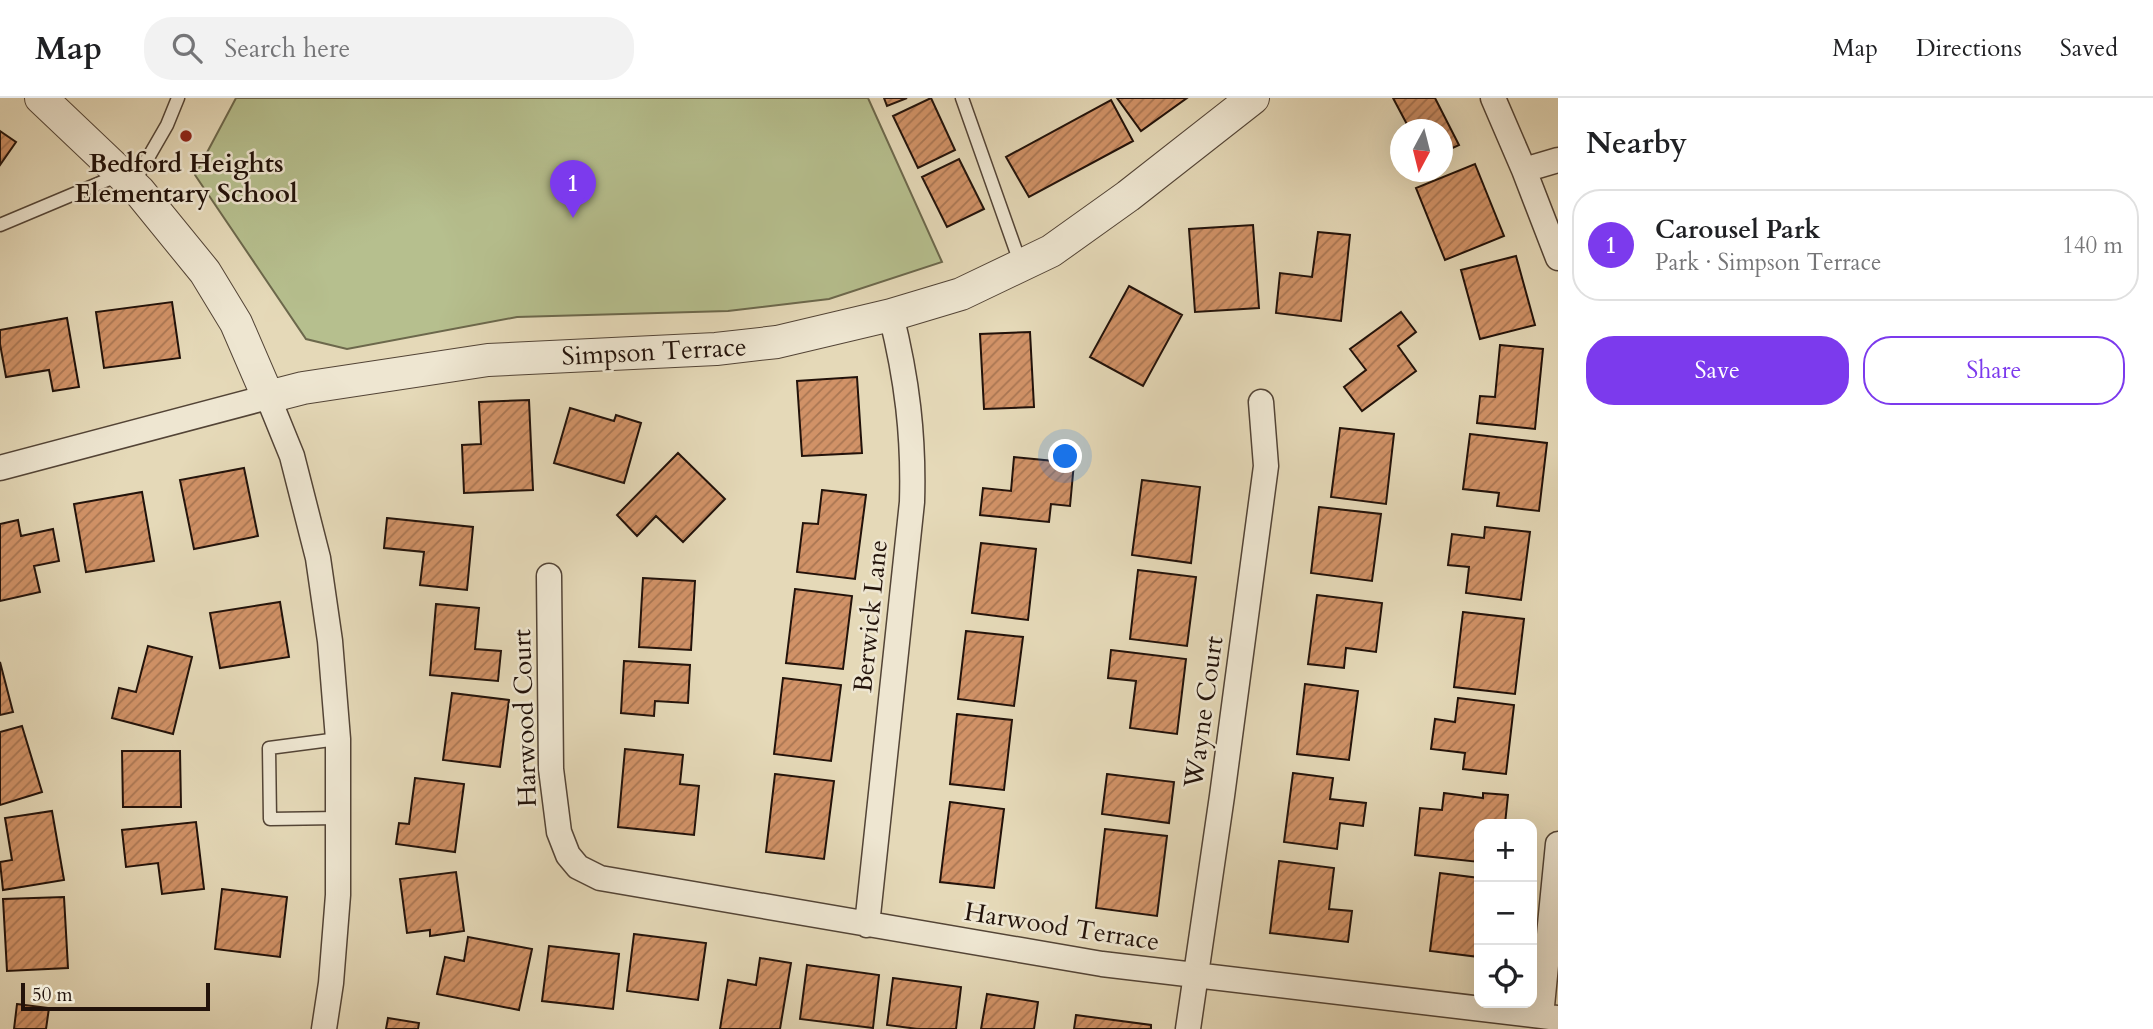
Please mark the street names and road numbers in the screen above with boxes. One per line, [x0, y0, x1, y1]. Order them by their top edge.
street label: Simpson Terrace [561, 329, 748, 374]
street label: Berwick Lane [845, 538, 896, 694]
street label: Harwood Court [504, 628, 545, 808]
street label: Wayne Court [1175, 634, 1231, 791]
street label: Harwood Terrace [962, 894, 1162, 959]

